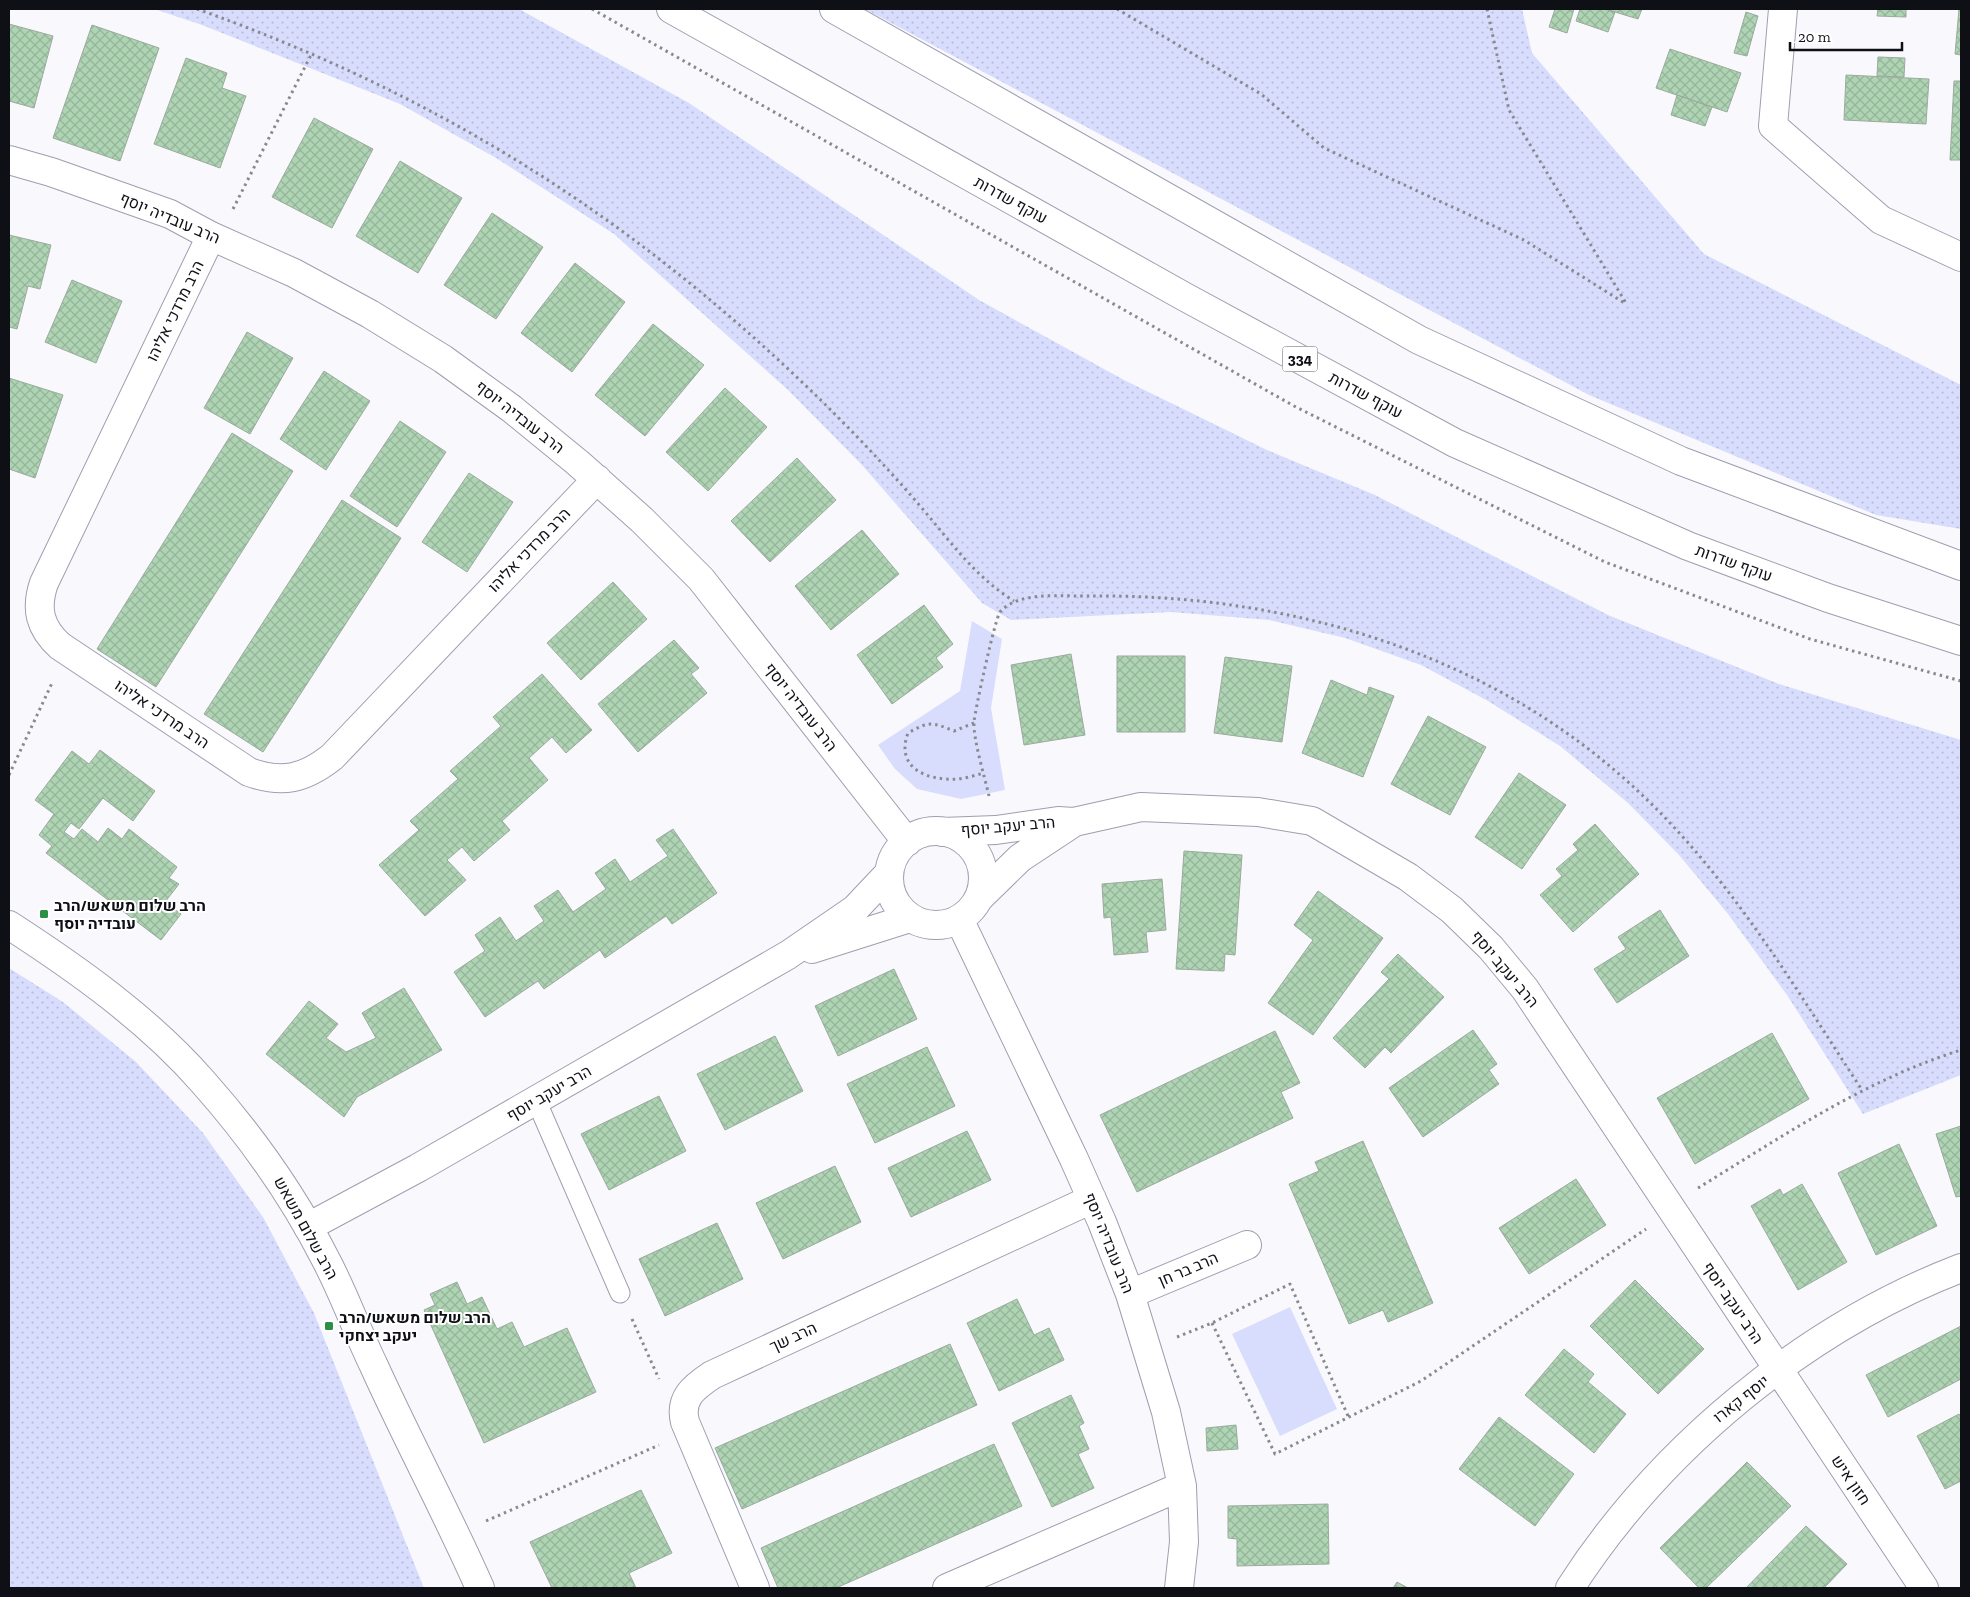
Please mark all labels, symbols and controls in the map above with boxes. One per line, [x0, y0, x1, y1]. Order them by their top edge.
scale bar [1790, 20, 1902, 52]
text: 20 m [1798, 28, 1831, 46]
street label: עוקף שדרות [971, 172, 1051, 228]
street label: הרב עובדיה יוסף [117, 188, 223, 248]
street label: הרב מרדכי אליהו [142, 257, 208, 365]
road number: 334 [1282, 346, 1318, 372]
street label: עוקף שדרות [1326, 368, 1406, 422]
street label: הרב עובדיה יוסף [472, 377, 568, 457]
street label: הרב מרדכי אליהו [484, 504, 574, 596]
street label: עוקף שדרות [1693, 540, 1775, 586]
street label: הרב עובדיה יוסף [761, 659, 841, 755]
street label: הרב מרדכי אליהו [111, 675, 213, 753]
street label: הרב יעקב יוסף [960, 812, 1056, 840]
place label: הרב שלום משאש/הרב עובדיה יוסף [54, 896, 206, 933]
marker: הרב שלום משאש/הרב עובדיה יוסף [38, 908, 50, 920]
street label: הרב יעקב יוסף [1467, 927, 1543, 1011]
street label: הרב יעקב יוסף [503, 1061, 595, 1125]
street label: הרב שלום משאש [270, 1173, 342, 1283]
street label: הרב עובדיה יוסף [1080, 1190, 1138, 1296]
street label: הרב בר חן [1155, 1248, 1221, 1290]
street label: הרב יעקב יוסף [1699, 1258, 1767, 1348]
place label: הרב שלום משאש/הרב יעקב יצחקי [339, 1308, 491, 1345]
street label: הרב שך [766, 1318, 820, 1356]
marker: הרב שלום משאש/הרב יעקב יצחקי [323, 1320, 335, 1332]
street label: יוסף קארו [1709, 1371, 1773, 1427]
street label: חזון איש [1827, 1451, 1875, 1509]

